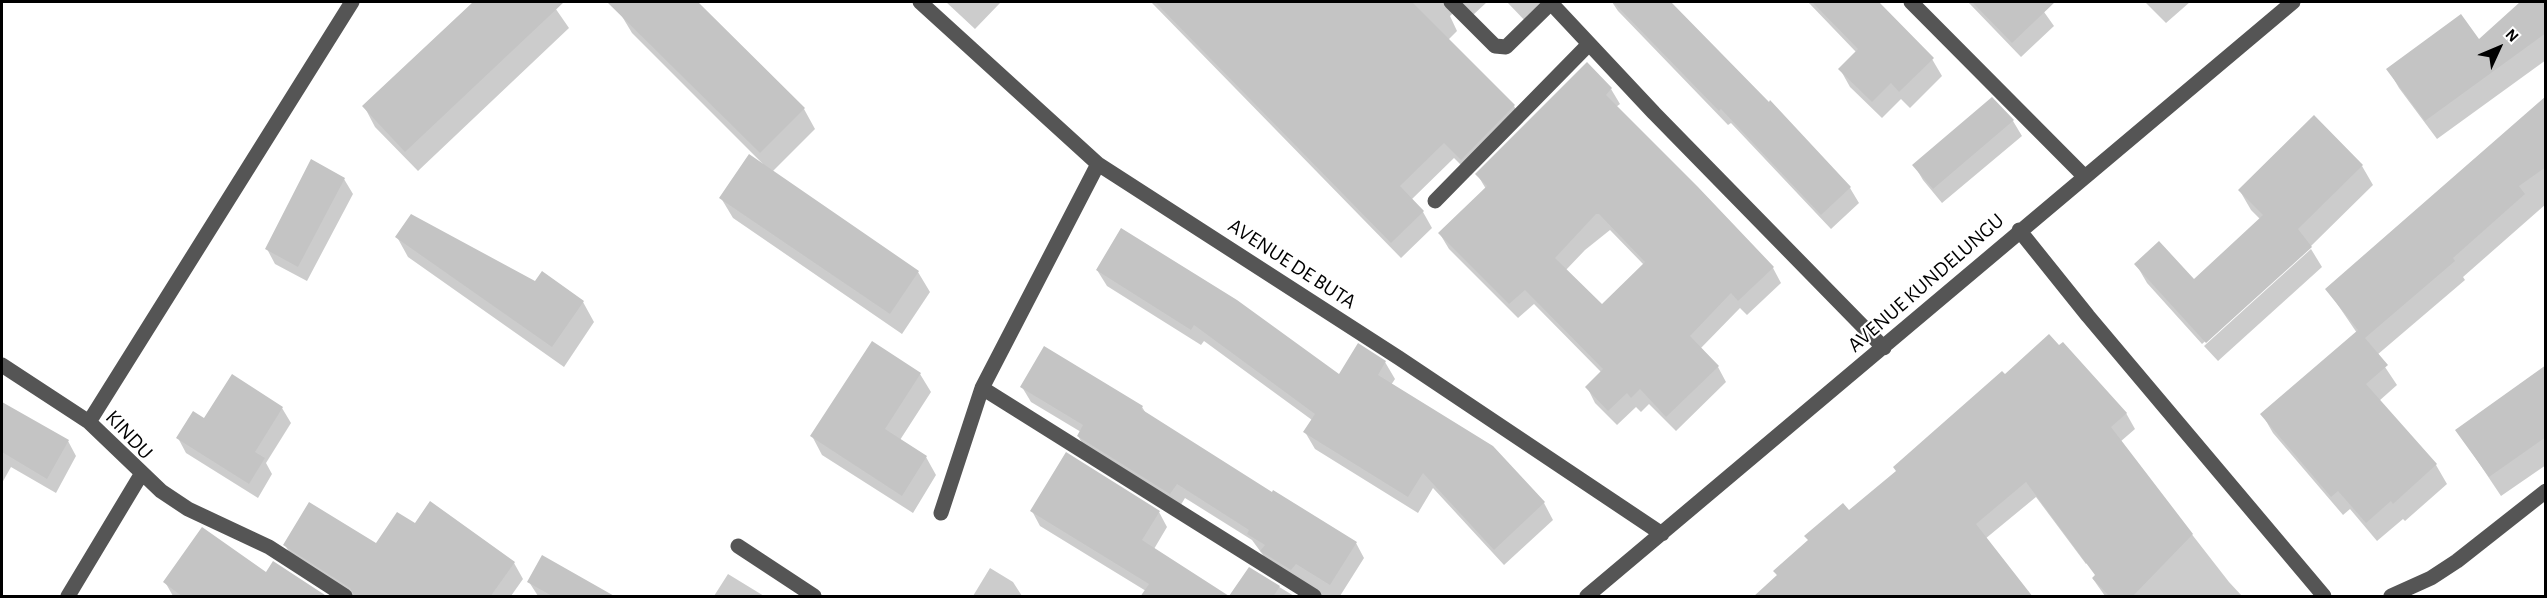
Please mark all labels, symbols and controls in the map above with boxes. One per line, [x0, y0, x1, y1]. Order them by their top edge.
north arrow [2469, 18, 2529, 78]
text: N [2502, 26, 2522, 45]
street label: AVENUE KUNDELUNGU [1843, 208, 2009, 358]
street label: AVENUE DE BUTA [1223, 213, 1361, 315]
street label: KINDU [100, 405, 158, 465]

